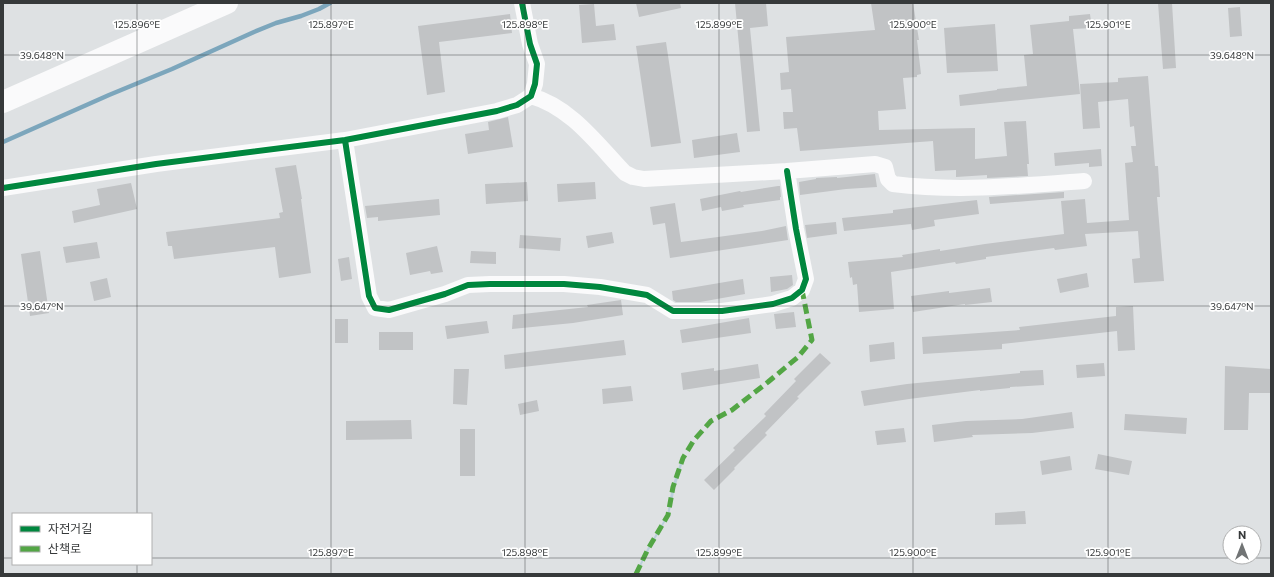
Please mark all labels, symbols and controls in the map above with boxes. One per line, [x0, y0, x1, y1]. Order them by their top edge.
text: 125.896°E [114, 18, 160, 30]
text: 125.897°E [308, 18, 354, 30]
text: 125.898°E [502, 18, 548, 30]
text: 125.899°E [696, 18, 742, 30]
text: 125.900°E [889, 18, 937, 30]
text: 125.901°E [1085, 18, 1131, 30]
text: 39.648°N [20, 49, 64, 61]
text: 39.648°N [1210, 49, 1254, 61]
text: 39.647°N [20, 300, 64, 312]
text: 39.647°N [1210, 300, 1254, 312]
legend [12, 513, 152, 565]
text: 자전거길 [48, 521, 92, 535]
north arrow [1222, 525, 1262, 565]
text: N [1238, 528, 1246, 541]
text: 산책로 [48, 541, 81, 555]
text: 125.897°E [308, 546, 354, 558]
text: 125.898°E [502, 546, 548, 558]
text: 125.899°E [696, 546, 742, 558]
text: 125.900°E [889, 546, 937, 558]
text: 125.901°E [1085, 546, 1131, 558]

